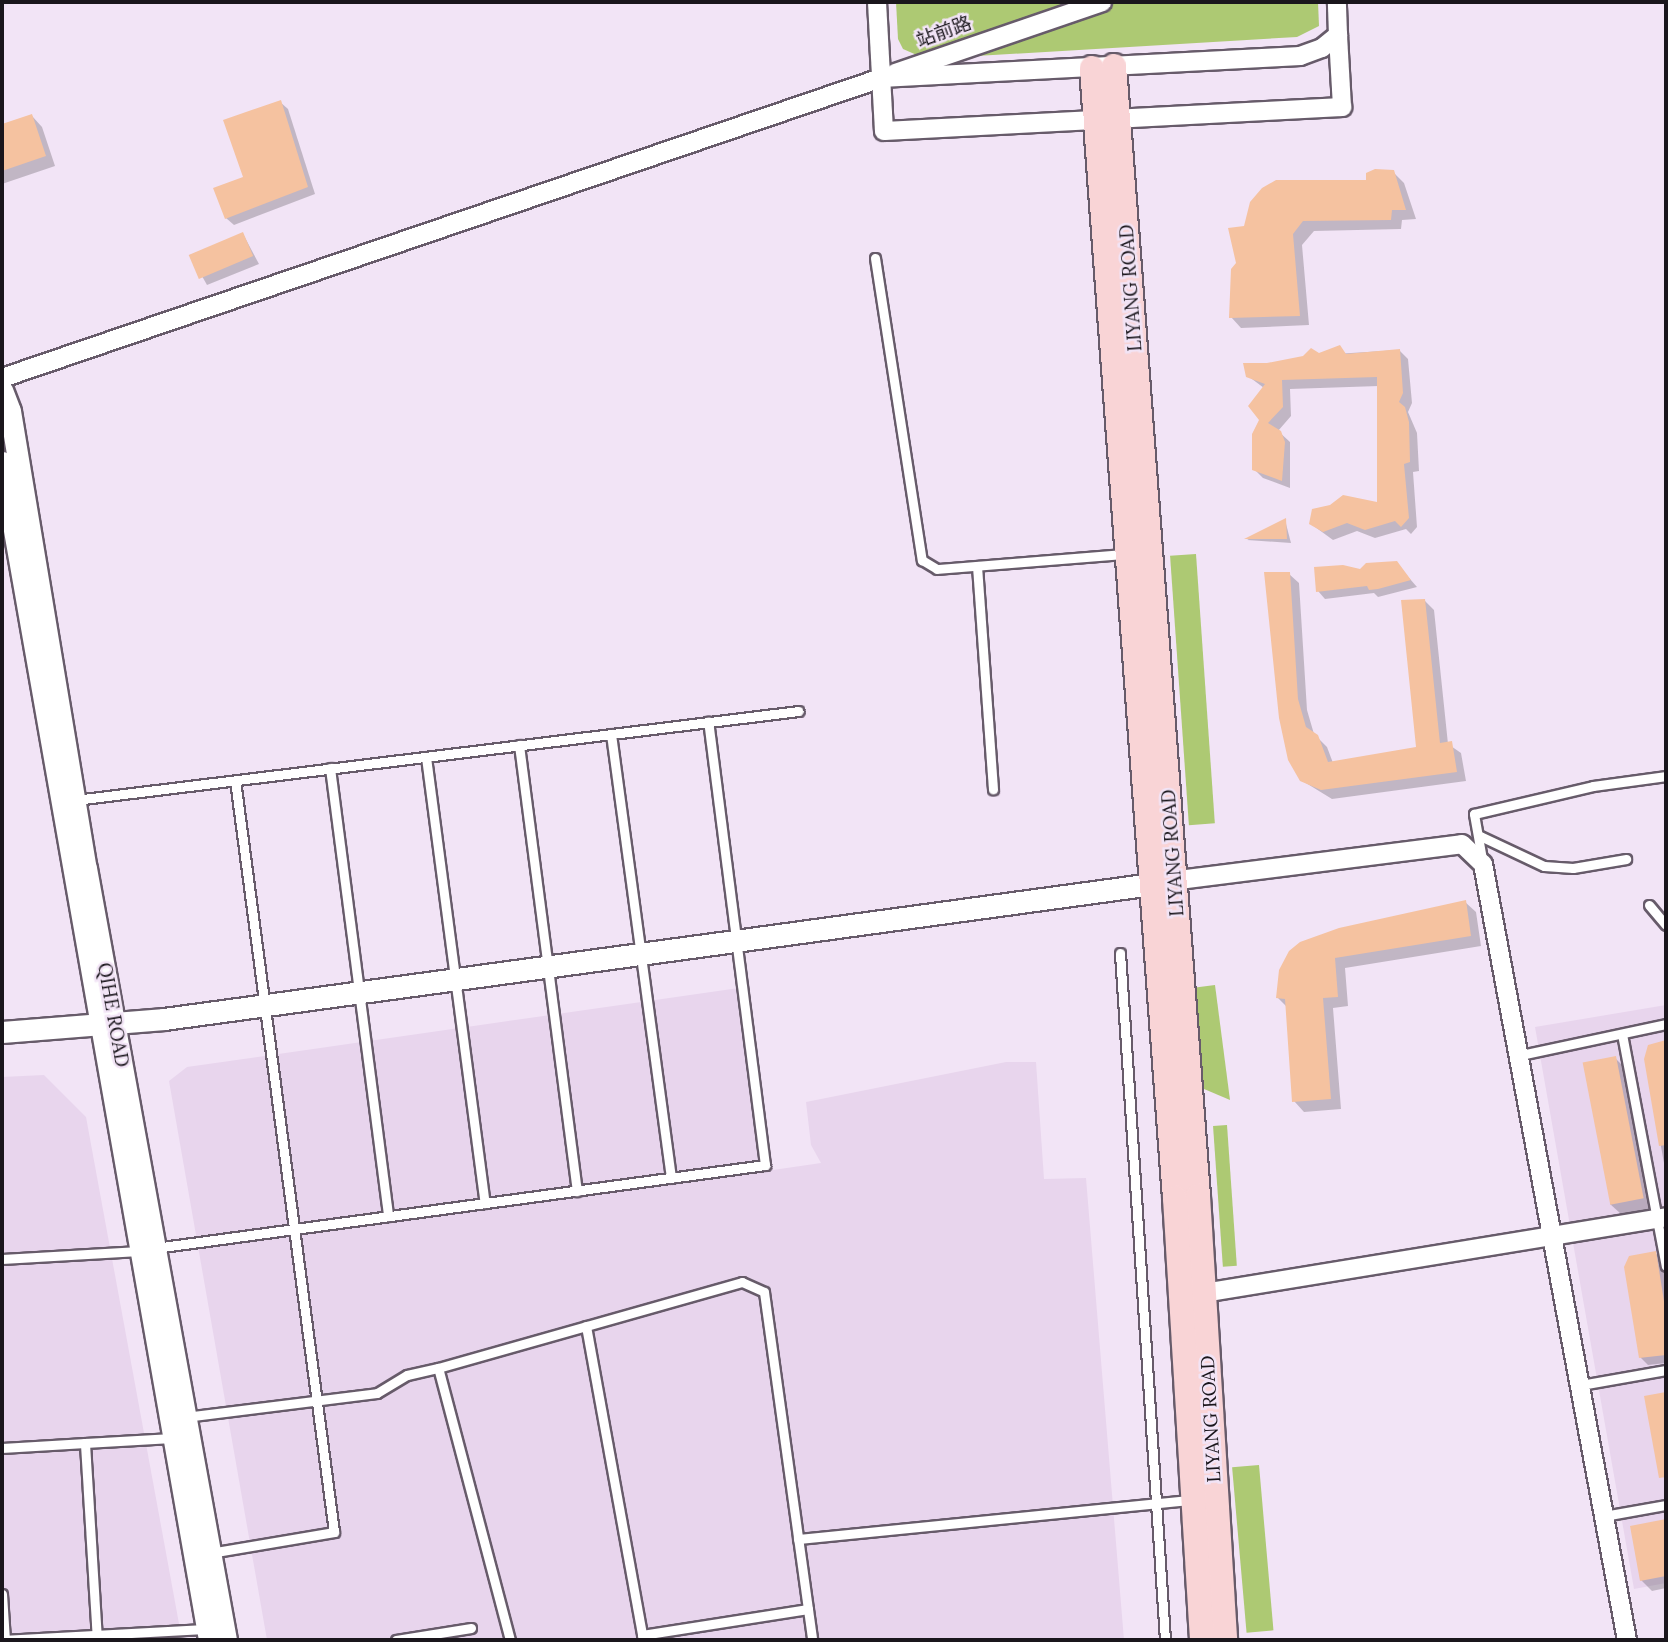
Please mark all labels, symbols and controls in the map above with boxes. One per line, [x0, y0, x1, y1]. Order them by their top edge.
street label: 站前路 [913, 12, 975, 52]
street label: LIYANG ROAD [1115, 224, 1147, 352]
street label: LIYANG ROAD [1157, 789, 1189, 917]
street label: QIHE ROAD [93, 961, 133, 1069]
street label: LIYANG ROAD [1196, 1355, 1226, 1483]

